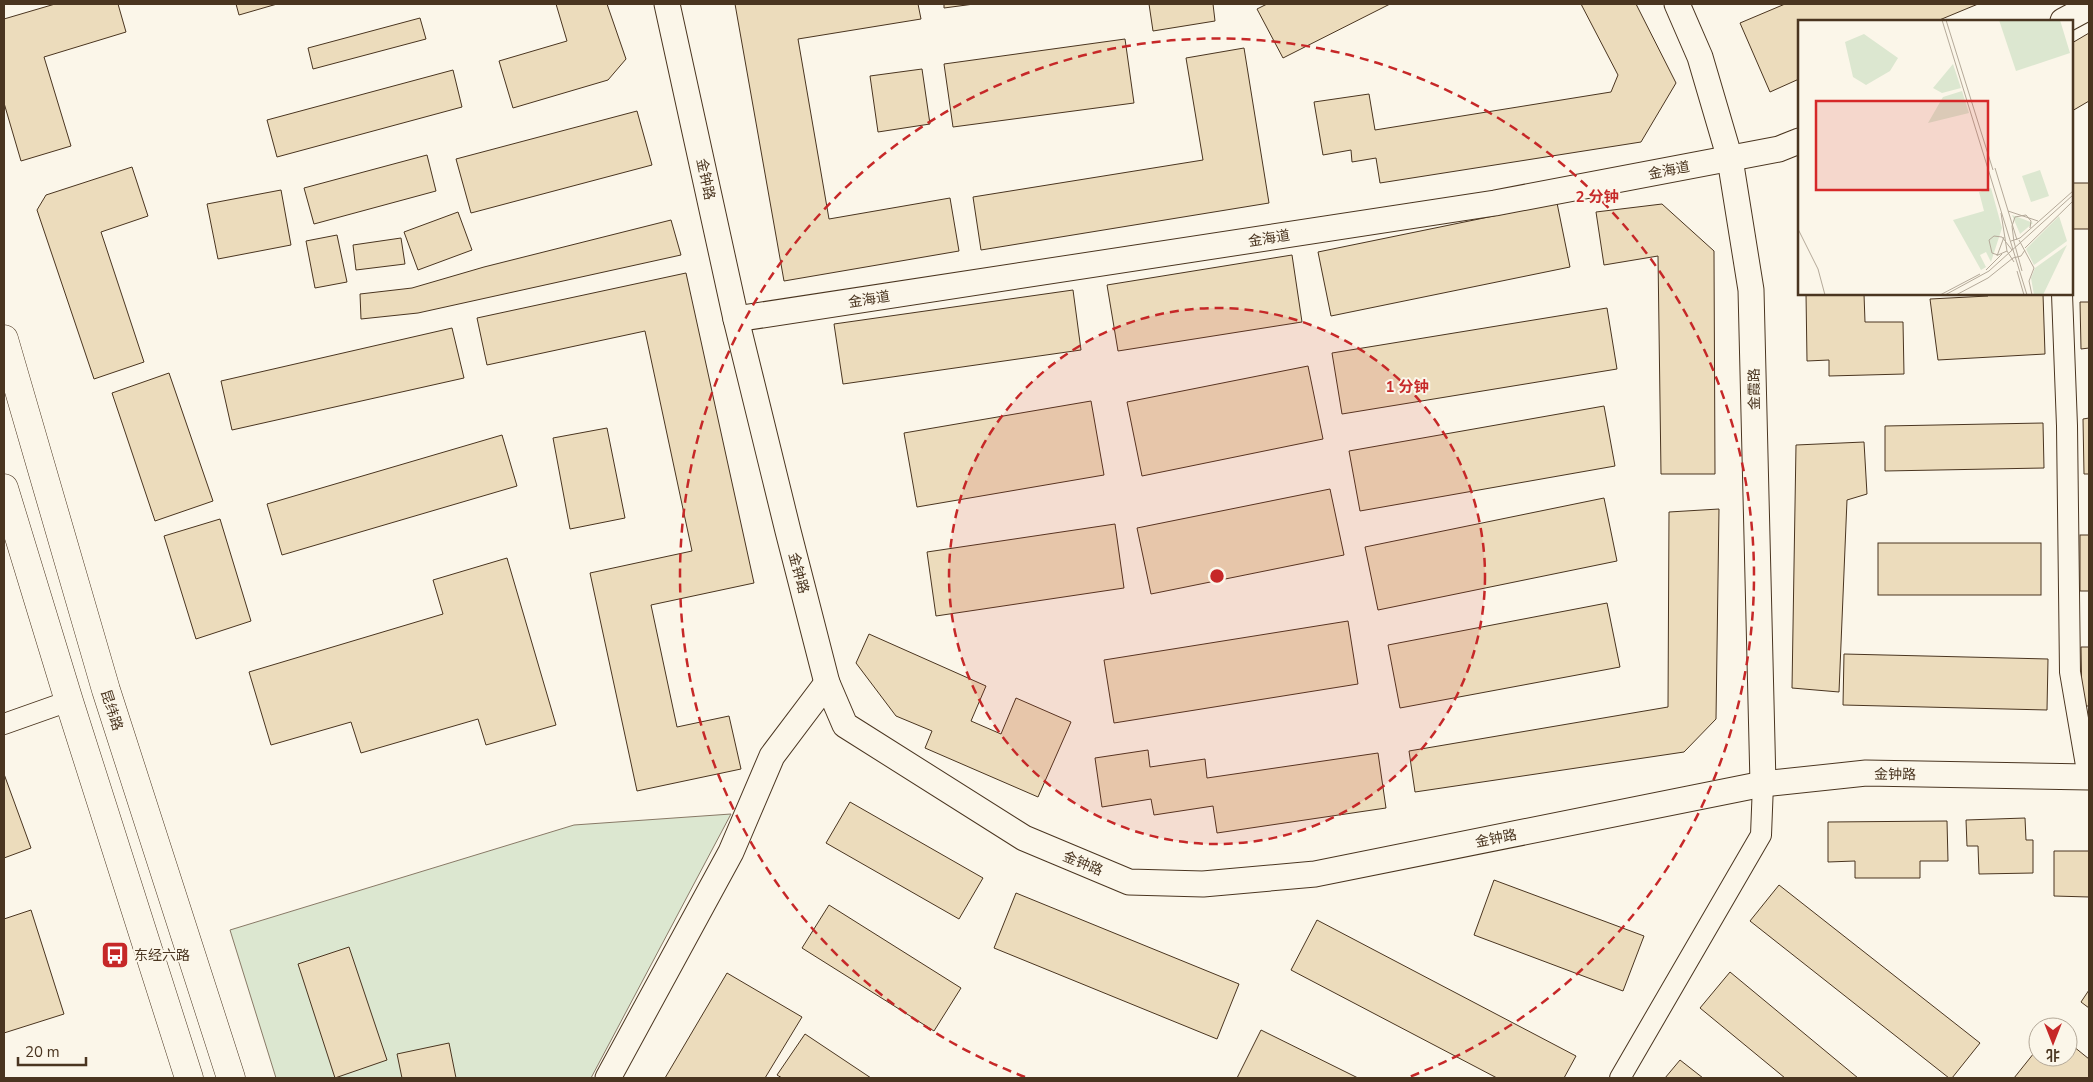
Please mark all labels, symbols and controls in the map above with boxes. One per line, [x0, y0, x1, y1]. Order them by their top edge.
inset map [1798, 20, 2073, 295]
street label: 金钟路 [692, 157, 719, 202]
street label: 金海道 [1647, 157, 1692, 184]
text: 2 分钟 [1575, 187, 1619, 207]
street label: 金海道 [1247, 226, 1291, 251]
street label: 金海道 [847, 287, 891, 312]
street label: 金霞路 [1745, 368, 1764, 410]
text: 1 分钟 [1385, 377, 1429, 397]
street label: 金钟路 [784, 550, 813, 596]
centre of rings [1208, 567, 1226, 585]
street label: 昆纬路 [96, 687, 127, 733]
street label: 金钟路 [1874, 765, 1916, 784]
street label: 金钟路 [1474, 825, 1519, 852]
street label: 金钟路 [1060, 847, 1106, 880]
bus stop icon: 东经六路 [100, 940, 130, 970]
place label: 东经六路 [134, 946, 190, 965]
north arrow [2028, 1017, 2078, 1067]
scale bar [18, 1034, 85, 1066]
text: 20 m [25, 1042, 60, 1062]
text: 北 [2046, 1045, 2060, 1064]

